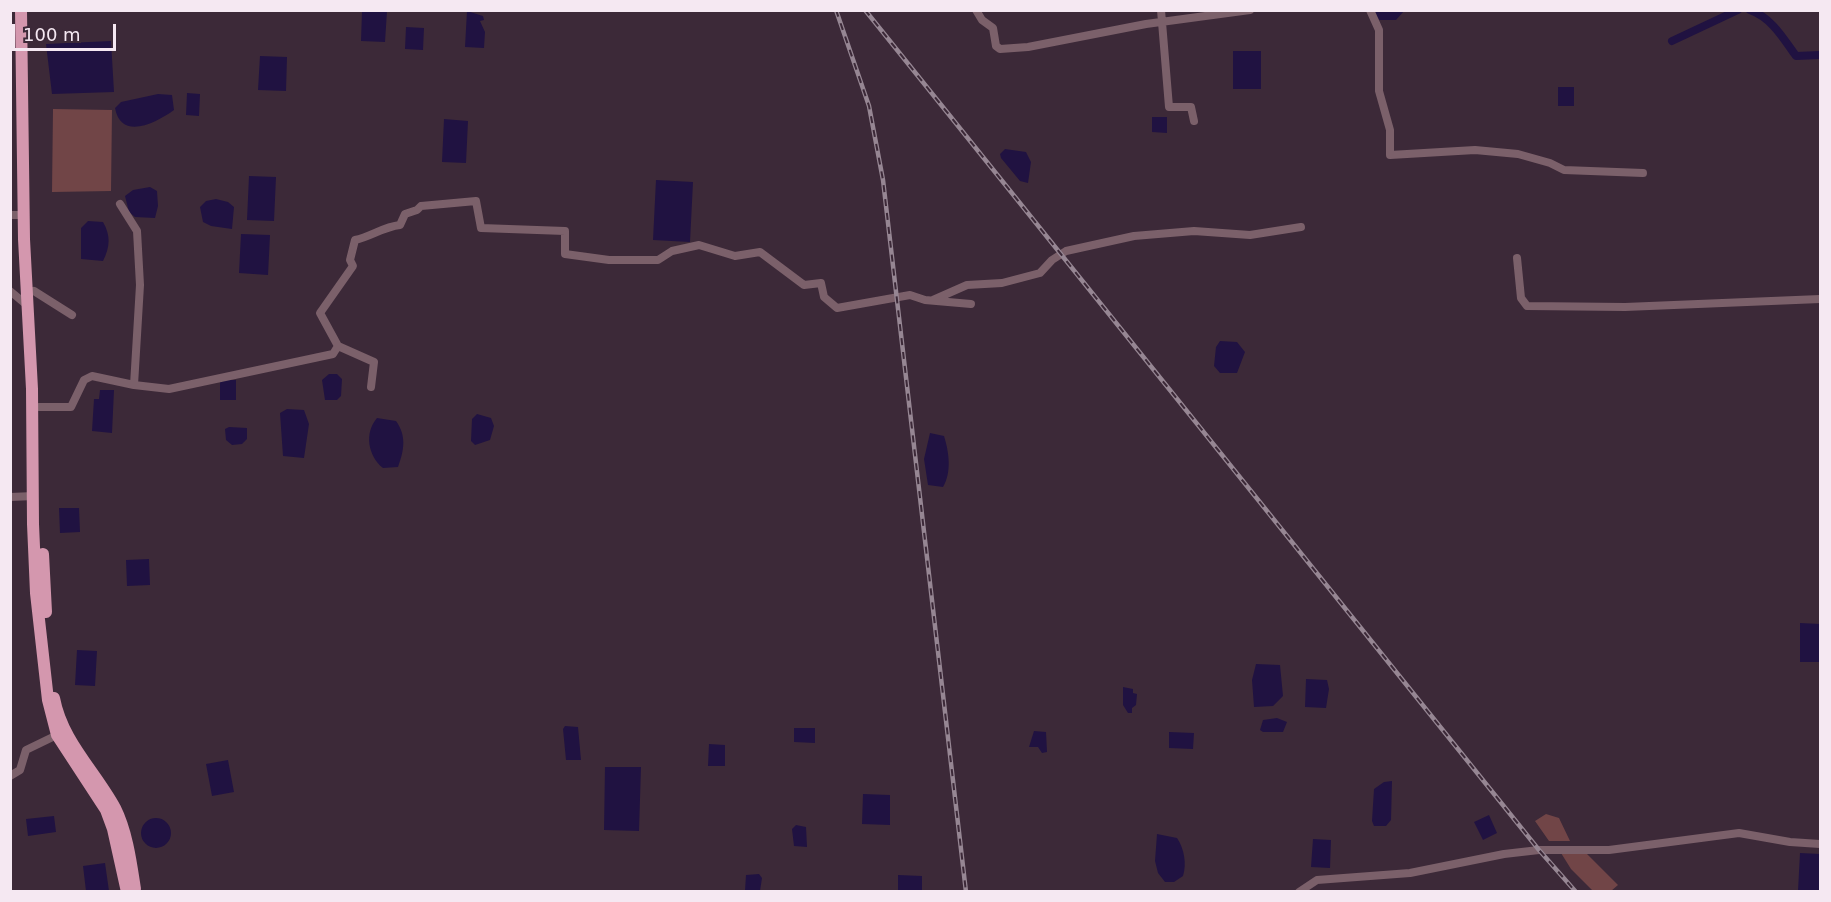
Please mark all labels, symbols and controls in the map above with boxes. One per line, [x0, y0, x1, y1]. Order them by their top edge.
scale bar [15, 12, 118, 50]
text: 100 m [23, 24, 81, 45]

